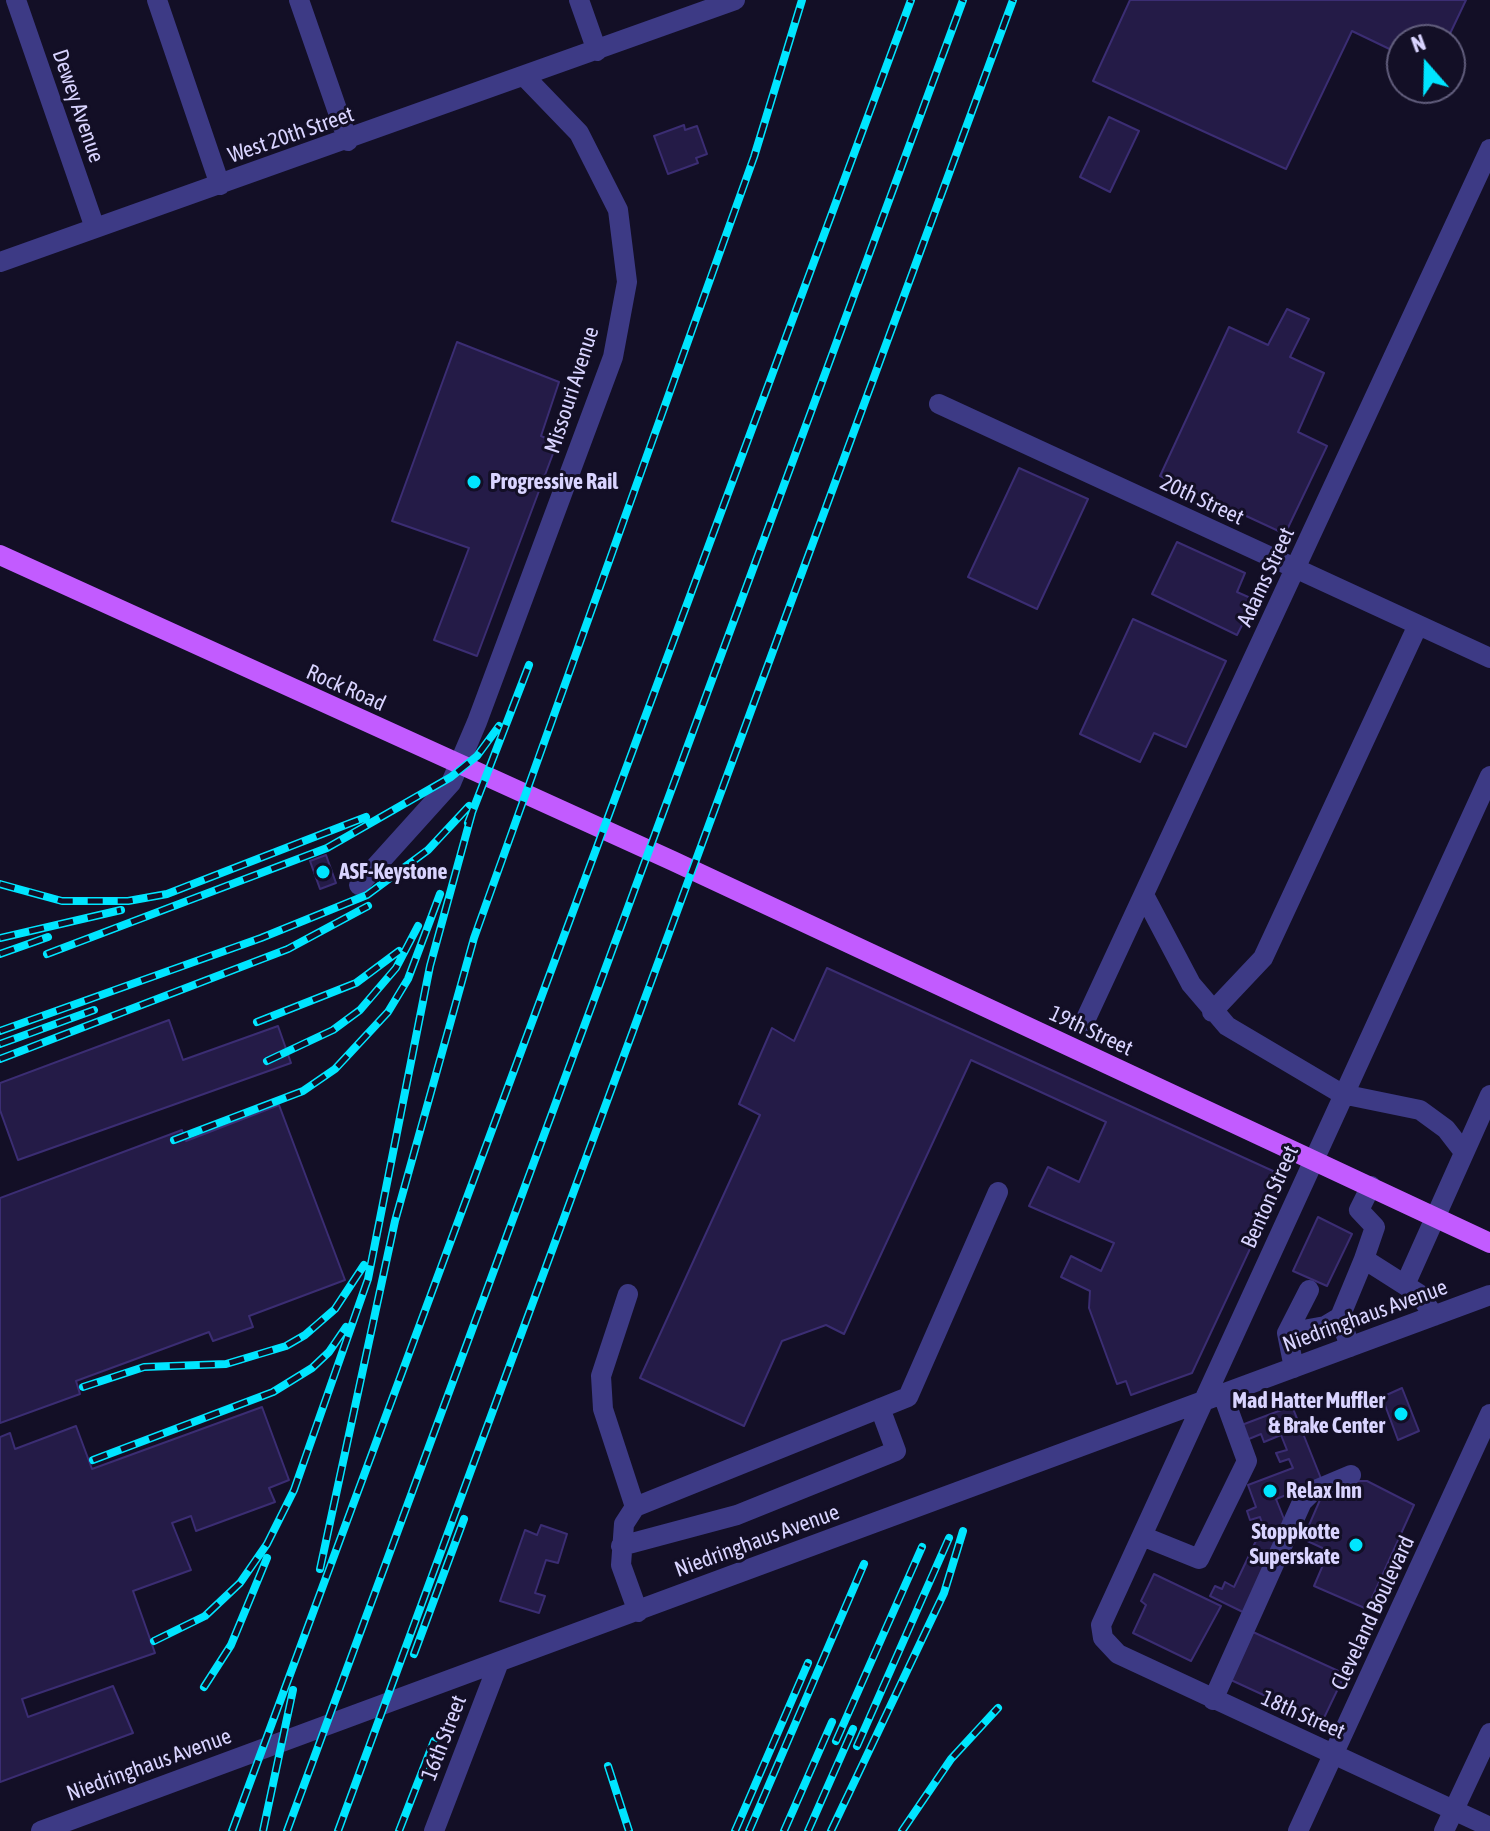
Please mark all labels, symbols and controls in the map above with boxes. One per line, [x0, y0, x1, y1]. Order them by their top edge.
north arrow [1386, 24, 1466, 104]
text: N [1408, 29, 1429, 58]
street label: Dewey Avenue [46, 46, 110, 166]
street label: West 20th Street [225, 101, 357, 169]
street label: Missouri Avenue [539, 323, 605, 457]
place label: Progressive Rail [490, 469, 618, 495]
street label: 20th Street [1156, 469, 1248, 531]
marker: Progressive Rail [465, 473, 483, 491]
street label: Adams Street [1232, 523, 1300, 631]
street label: Rock Road [302, 659, 390, 717]
place label: ASF-Keystone [339, 859, 447, 885]
marker: ASF-Keystone [314, 863, 332, 881]
street label: 19th Street [1045, 1000, 1137, 1062]
street label: Benton Street [1236, 1142, 1304, 1252]
street label: Niedringhaus Avenue [1279, 1274, 1451, 1358]
place label: Mad Hatter Muffler & Brake Center [1232, 1388, 1385, 1440]
marker: Mad Hatter Muffler & Brake Center [1392, 1405, 1410, 1423]
place label: Relax Inn [1286, 1478, 1362, 1504]
marker: Relax Inn [1261, 1482, 1279, 1500]
street label: Niedringhaus Avenue [671, 1499, 843, 1583]
place label: Stoppkotte Superskate [1249, 1519, 1340, 1570]
street label: Cleveland Boulevard [1326, 1532, 1420, 1694]
marker: Stoppkotte Superskate [1347, 1536, 1365, 1554]
street label: 18th Street [1257, 1685, 1349, 1745]
street label: 16th Street [416, 1692, 472, 1784]
street label: Niedringhaus Avenue [63, 1723, 235, 1807]

